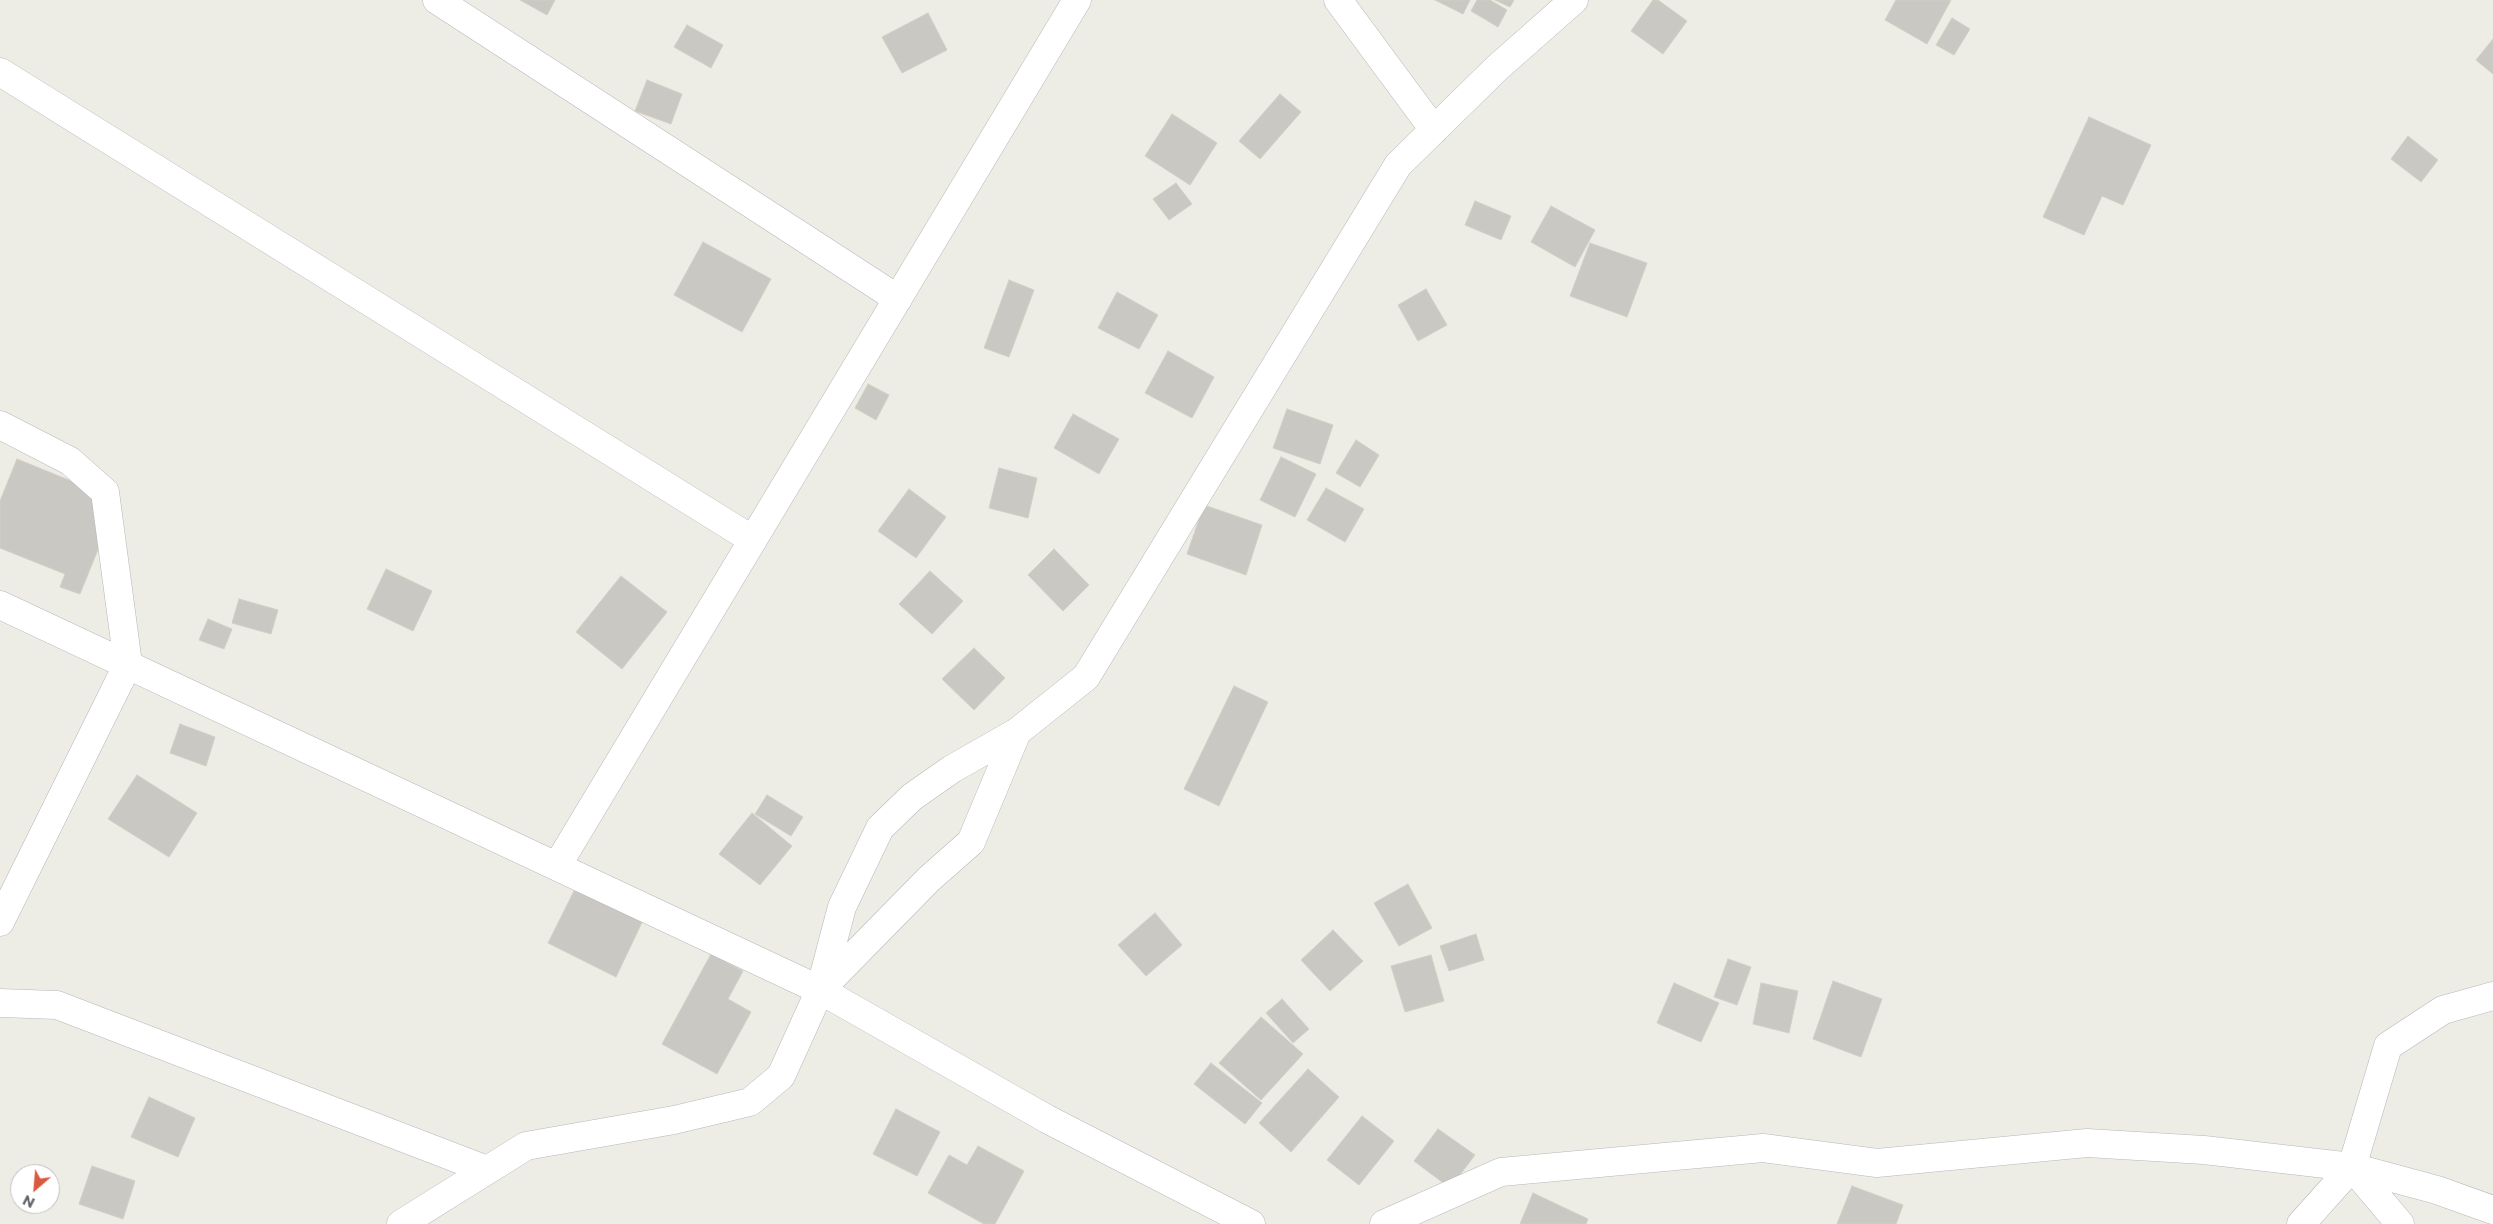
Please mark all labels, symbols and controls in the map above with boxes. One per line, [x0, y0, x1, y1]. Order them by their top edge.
north arrow [10, 1164, 60, 1214]
text: N [20, 1191, 38, 1212]

